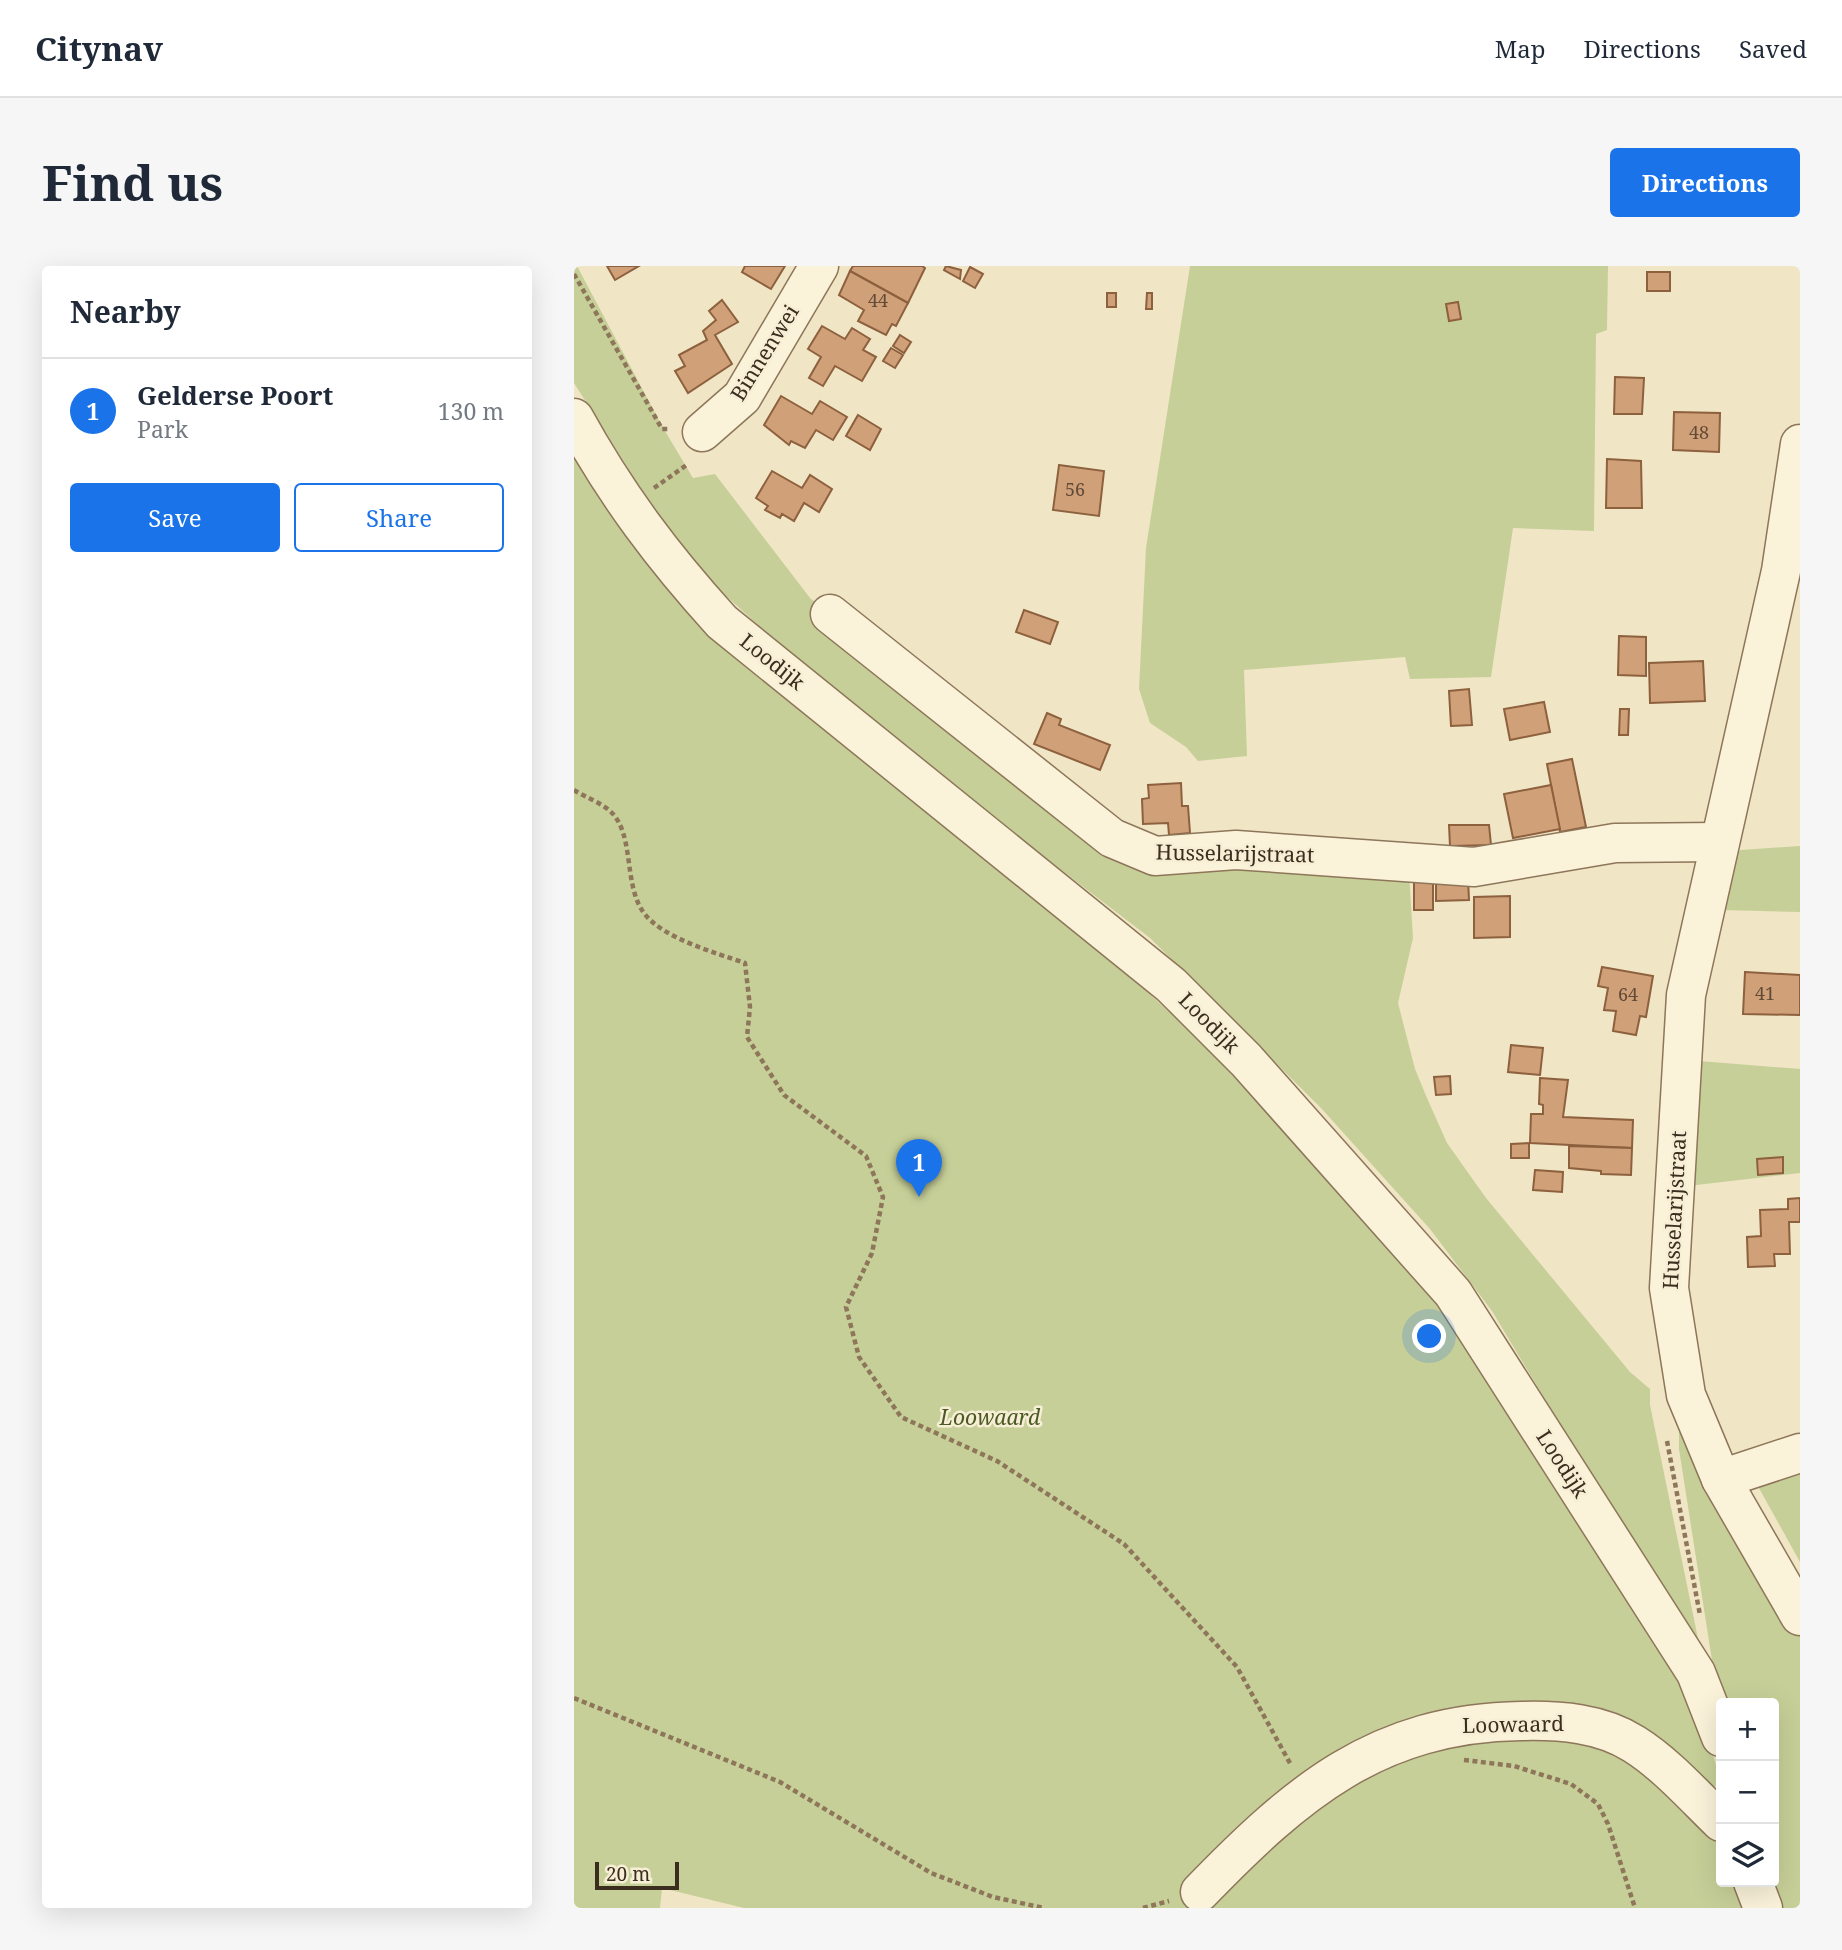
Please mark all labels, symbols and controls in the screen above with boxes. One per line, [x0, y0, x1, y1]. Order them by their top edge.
text: Citynav [35, 26, 163, 71]
text: Map [1495, 32, 1546, 65]
text: Directions [1584, 32, 1701, 65]
text: Saved [1739, 32, 1807, 65]
button: Directions [1610, 148, 1800, 217]
text: Find us [42, 149, 223, 215]
house number: 44 [868, 288, 888, 312]
text: Nearby [70, 291, 181, 332]
street label: Binnenwei [724, 299, 805, 406]
text: Gelderse Poort [137, 377, 333, 413]
text: 1 [87, 395, 100, 427]
text: 130 m [438, 395, 504, 427]
text: Park [137, 413, 188, 445]
house number: 48 [1689, 420, 1709, 444]
house number: 56 [1065, 477, 1085, 501]
button: Save [70, 483, 280, 552]
button: Share [294, 483, 504, 552]
street label: Loodijk [734, 627, 811, 696]
street label: Husselarijstraat [1155, 838, 1315, 868]
house number: 41 [1755, 981, 1775, 1005]
house number: 64 [1618, 982, 1638, 1006]
street label: Loodijk [1173, 986, 1247, 1059]
street label: Husselarijstraat [1656, 1130, 1692, 1290]
pin: 1 [896, 1139, 942, 1197]
your location [1412, 1319, 1446, 1353]
park label: Loowaard [939, 1403, 1041, 1431]
street label: Loodijk [1531, 1424, 1596, 1503]
map controls [1716, 1698, 1779, 1887]
button: + [1716, 1698, 1779, 1761]
street label: Loowaard [1462, 1709, 1564, 1739]
button: − [1716, 1761, 1779, 1824]
button: layers [1716, 1824, 1779, 1887]
scale bar [595, 1859, 679, 1891]
text: 20 m [606, 1861, 650, 1887]

